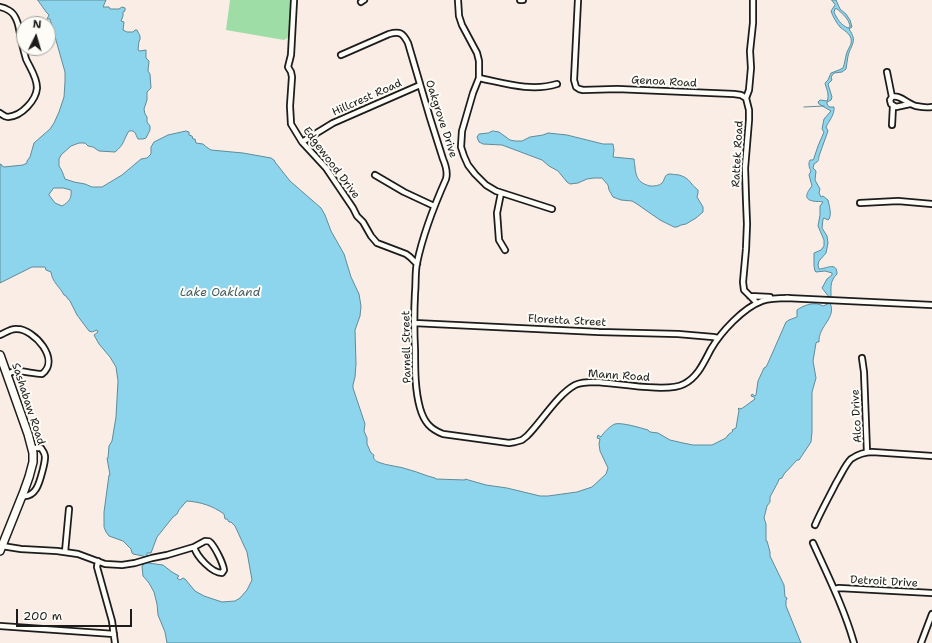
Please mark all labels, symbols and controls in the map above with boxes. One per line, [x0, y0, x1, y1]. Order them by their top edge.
north arrow [16, 16, 56, 56]
text: N [32, 17, 42, 32]
street label: Genoa Road [631, 74, 697, 90]
street label: Hillcrest Road [330, 77, 404, 119]
street label: Oakgrove Drive [422, 78, 460, 160]
street label: Rattek Road [730, 120, 746, 188]
street label: Edgewood Drive [300, 124, 362, 202]
water label: Lake Oakland [180, 286, 260, 300]
street label: Parnell Street [400, 310, 414, 384]
street label: Floretta Street [528, 312, 606, 330]
street label: Sashabaw Road [9, 361, 47, 447]
street label: Mann Road [588, 367, 650, 385]
street label: Alco Drive [849, 389, 865, 443]
street label: Detroit Drive [850, 574, 918, 590]
scale bar [18, 601, 134, 627]
text: 200 m [23, 608, 62, 624]

